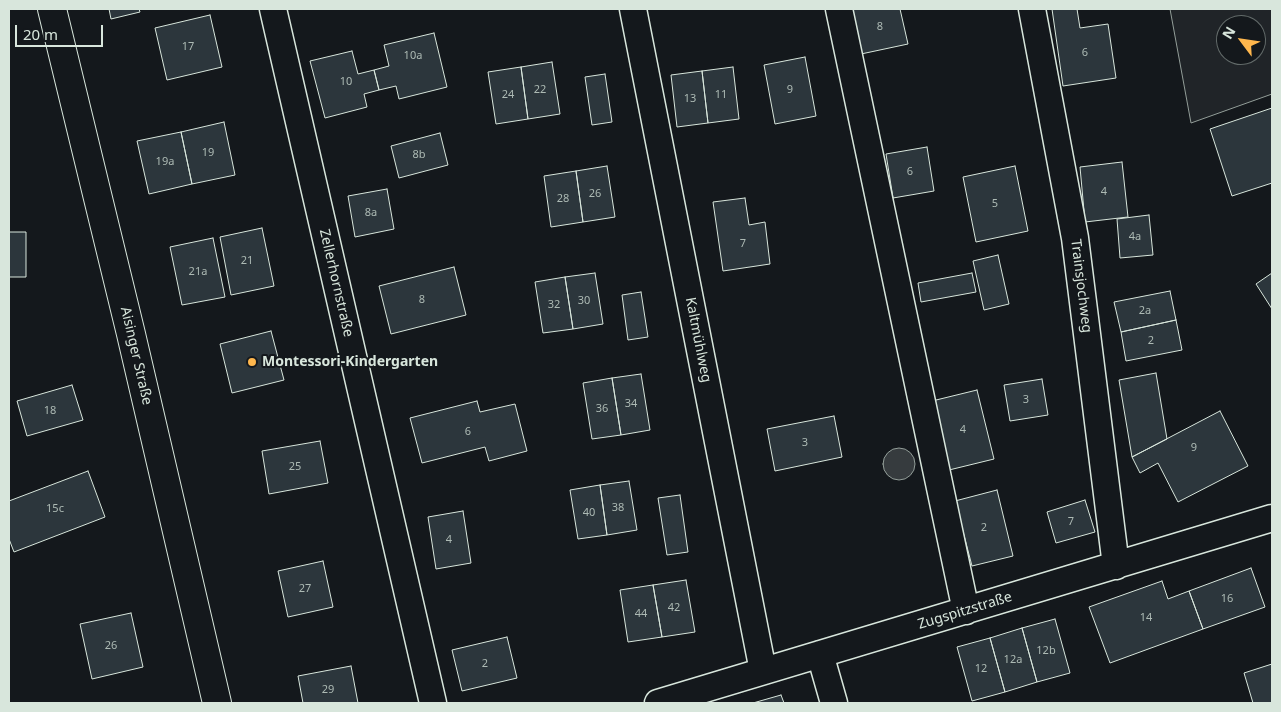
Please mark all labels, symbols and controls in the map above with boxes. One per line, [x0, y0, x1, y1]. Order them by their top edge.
scale bar [18, 15, 105, 47]
north arrow [1216, 15, 1266, 65]
house number: 8 [877, 20, 883, 34]
text: N [1217, 23, 1240, 42]
text: 20 m [23, 24, 58, 44]
house number: 17 [182, 40, 194, 54]
house number: 6 [1082, 46, 1088, 60]
house number: 10a [404, 49, 422, 63]
house number: 10 [340, 75, 352, 89]
house number: 22 [534, 83, 546, 97]
house number: 9 [787, 83, 793, 97]
house number: 24 [502, 88, 514, 102]
house number: 11 [715, 88, 727, 102]
house number: 13 [684, 92, 696, 106]
house number: 19 [202, 146, 214, 160]
house number: 8b [412, 148, 426, 162]
house number: 19a [156, 155, 174, 169]
house number: 6 [907, 165, 913, 179]
house number: 4 [1101, 185, 1107, 199]
house number: 26 [589, 187, 601, 201]
house number: 28 [557, 192, 569, 206]
house number: 5 [992, 197, 998, 211]
house number: 8a [365, 206, 377, 220]
street label: Zellerhornstraße [315, 227, 357, 339]
house number: 4a [1129, 230, 1141, 244]
house number: 7 [740, 237, 746, 251]
street label: Trainsjochweg [1067, 238, 1095, 334]
house number: 21 [241, 254, 253, 268]
house number: 21a [189, 265, 207, 279]
house number: 8 [419, 293, 425, 307]
house number: 30 [578, 294, 590, 308]
street label: Kaltmühlweg [681, 296, 715, 384]
house number: 32 [548, 298, 560, 312]
house number: 2a [1139, 304, 1151, 318]
street label: Aisinger Straße [117, 305, 155, 407]
house number: 2 [1148, 334, 1154, 348]
place label: Montessori-Kindergarten [262, 354, 438, 370]
marker: Montessori-Kindergarten [246, 356, 258, 368]
house number: 3 [1023, 393, 1029, 407]
house number: 34 [625, 397, 637, 411]
house number: 36 [596, 402, 608, 416]
house number: 18 [44, 404, 56, 418]
house number: 4 [960, 423, 966, 437]
house number: 6 [465, 425, 471, 439]
house number: 3 [802, 436, 808, 450]
house number: 9 [1191, 441, 1197, 455]
house number: 25 [289, 460, 301, 474]
house number: 38 [612, 501, 624, 515]
house number: 15c [46, 502, 64, 516]
house number: 40 [583, 506, 595, 520]
house number: 7 [1068, 515, 1074, 529]
house number: 2 [981, 521, 987, 535]
house number: 4 [446, 533, 452, 547]
house number: 27 [299, 582, 311, 596]
street label: Zugspitzstraße [916, 589, 1014, 633]
house number: 16 [1221, 592, 1233, 606]
house number: 42 [668, 601, 680, 615]
house number: 44 [635, 607, 647, 621]
house number: 14 [1140, 611, 1152, 625]
house number: 26 [105, 639, 117, 653]
house number: 12b [1036, 644, 1056, 658]
house number: 12a [1004, 653, 1022, 667]
house number: 2 [482, 657, 488, 671]
house number: 12 [975, 662, 987, 676]
house number: 29 [322, 683, 334, 697]

